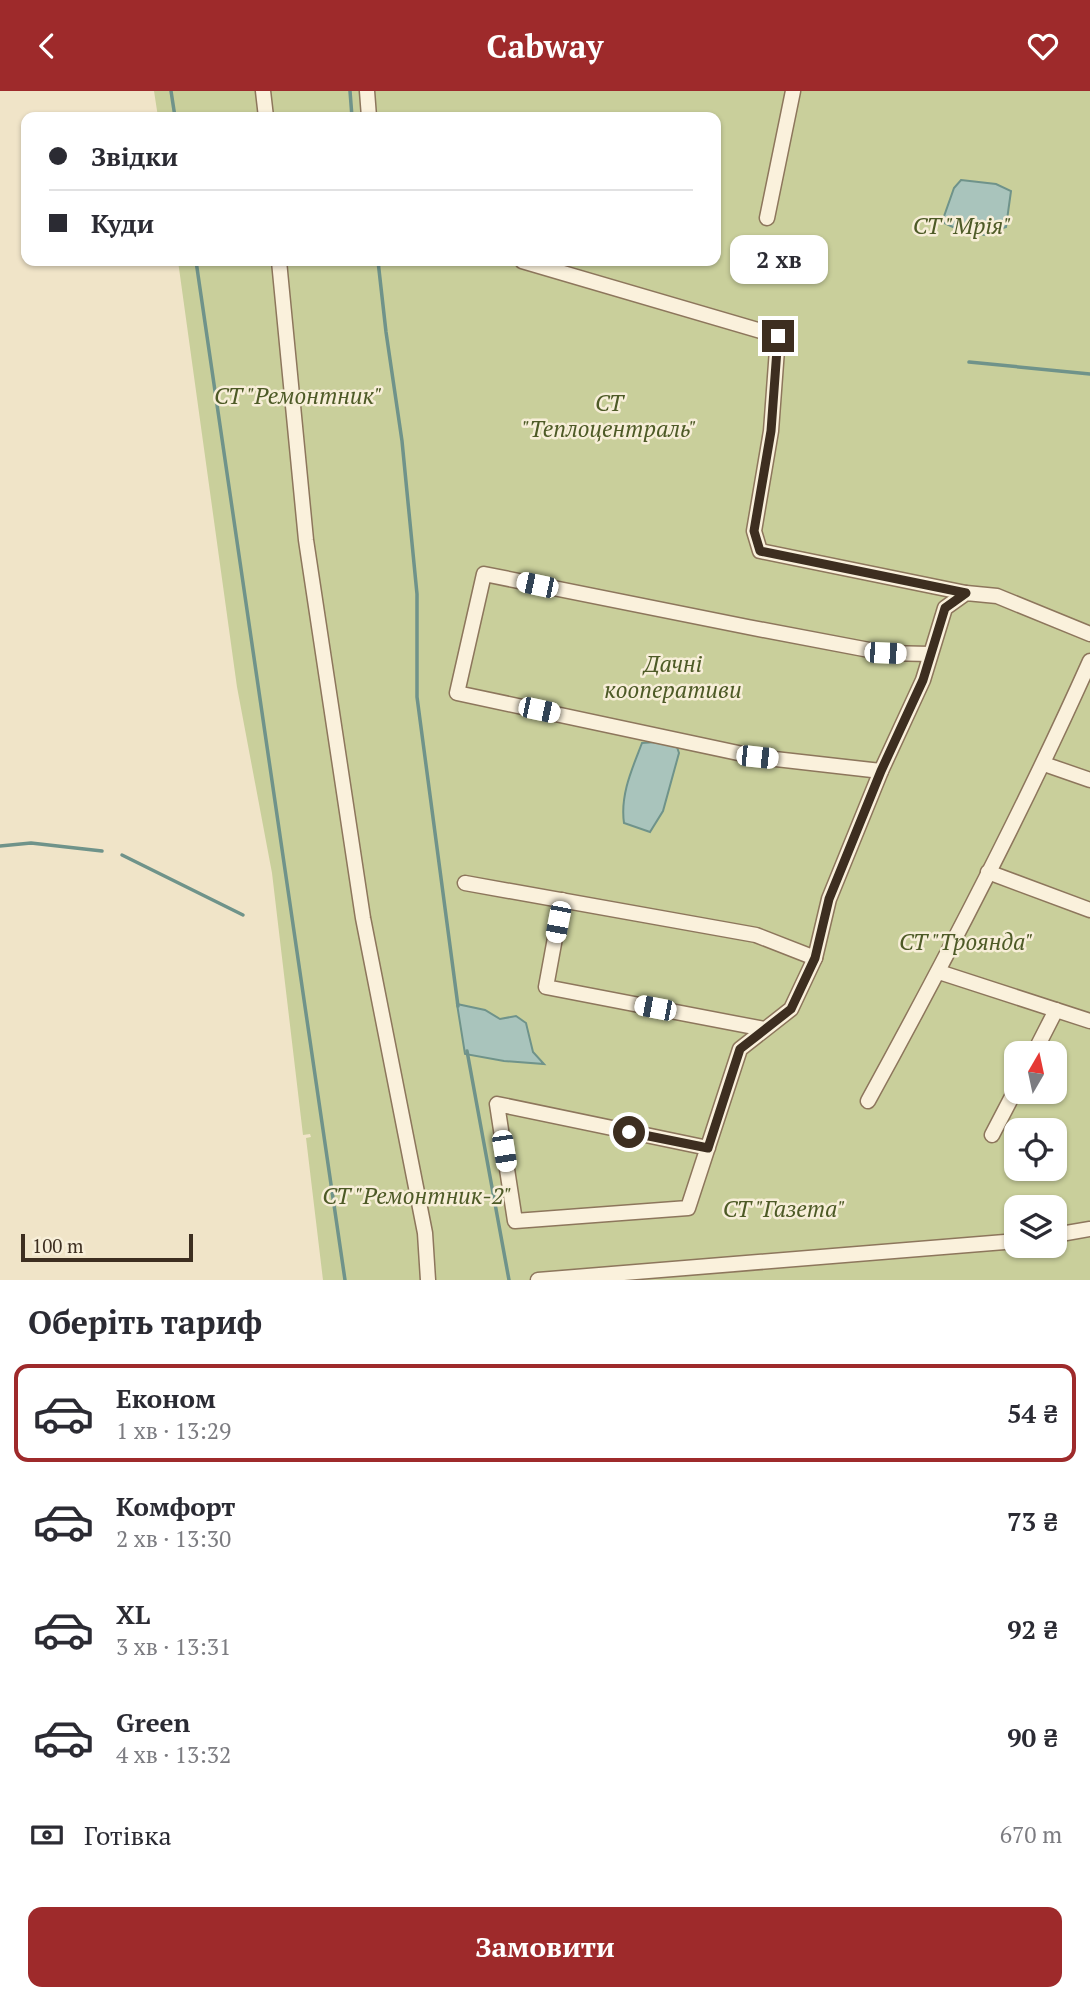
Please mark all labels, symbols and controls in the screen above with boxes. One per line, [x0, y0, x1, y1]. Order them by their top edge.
text: Cabway [487, 25, 603, 67]
icon: back [28, 27, 66, 65]
icon: heart [1024, 27, 1062, 65]
text: Звідки [91, 139, 178, 173]
text: Куди [91, 206, 154, 240]
park label: СТ "Мрія" [913, 210, 1011, 241]
callout: 2 хв [729, 235, 827, 283]
text: 2 хв [756, 244, 802, 275]
route end [762, 320, 794, 352]
park label: СТ "Ремонтник" [214, 380, 382, 411]
park label: СТ "Теплоцентраль" [522, 387, 696, 444]
car [515, 570, 560, 600]
car [864, 642, 907, 664]
park label: Дачні кооперативи [604, 648, 742, 705]
car [517, 695, 562, 725]
car [736, 744, 779, 770]
car [544, 899, 573, 945]
park label: СТ "Троянда" [899, 926, 1033, 957]
car [633, 994, 678, 1022]
north arrow [1004, 1041, 1068, 1104]
map controls [1004, 1041, 1067, 1258]
route start [613, 1116, 645, 1148]
button: locate [1004, 1118, 1067, 1181]
car [491, 1129, 518, 1173]
park label: СТ "Ремонтник-2" [322, 1180, 512, 1211]
park label: СТ "Газета" [723, 1193, 845, 1224]
button: layers [1004, 1195, 1067, 1258]
scale bar [21, 1231, 192, 1263]
text: 100 m [32, 1233, 83, 1258]
text: Оберіть тариф [28, 1301, 262, 1343]
text: Економ [116, 1381, 216, 1415]
icon: car [32, 1382, 95, 1445]
text: 54 ₴ [1007, 1396, 1058, 1430]
text: 1 хв · 13:29 [116, 1415, 231, 1446]
text: Комфорт [116, 1489, 235, 1523]
icon: car [32, 1490, 95, 1553]
text: 73 ₴ [1007, 1504, 1058, 1538]
text: 2 хв · 13:30 [116, 1523, 231, 1554]
text: XL [116, 1597, 150, 1631]
icon: car [32, 1598, 95, 1661]
text: 92 ₴ [1007, 1612, 1058, 1646]
text: 3 хв · 13:31 [116, 1631, 231, 1662]
text: Green [116, 1705, 190, 1739]
icon: car [32, 1706, 95, 1769]
text: 90 ₴ [1007, 1720, 1058, 1754]
text: 4 хв · 13:32 [116, 1739, 231, 1770]
icon: cash [28, 1816, 66, 1854]
text: Готівка [84, 1818, 172, 1852]
text: 670 m [1000, 1819, 1062, 1850]
button: Замовити [28, 1907, 1062, 1987]

